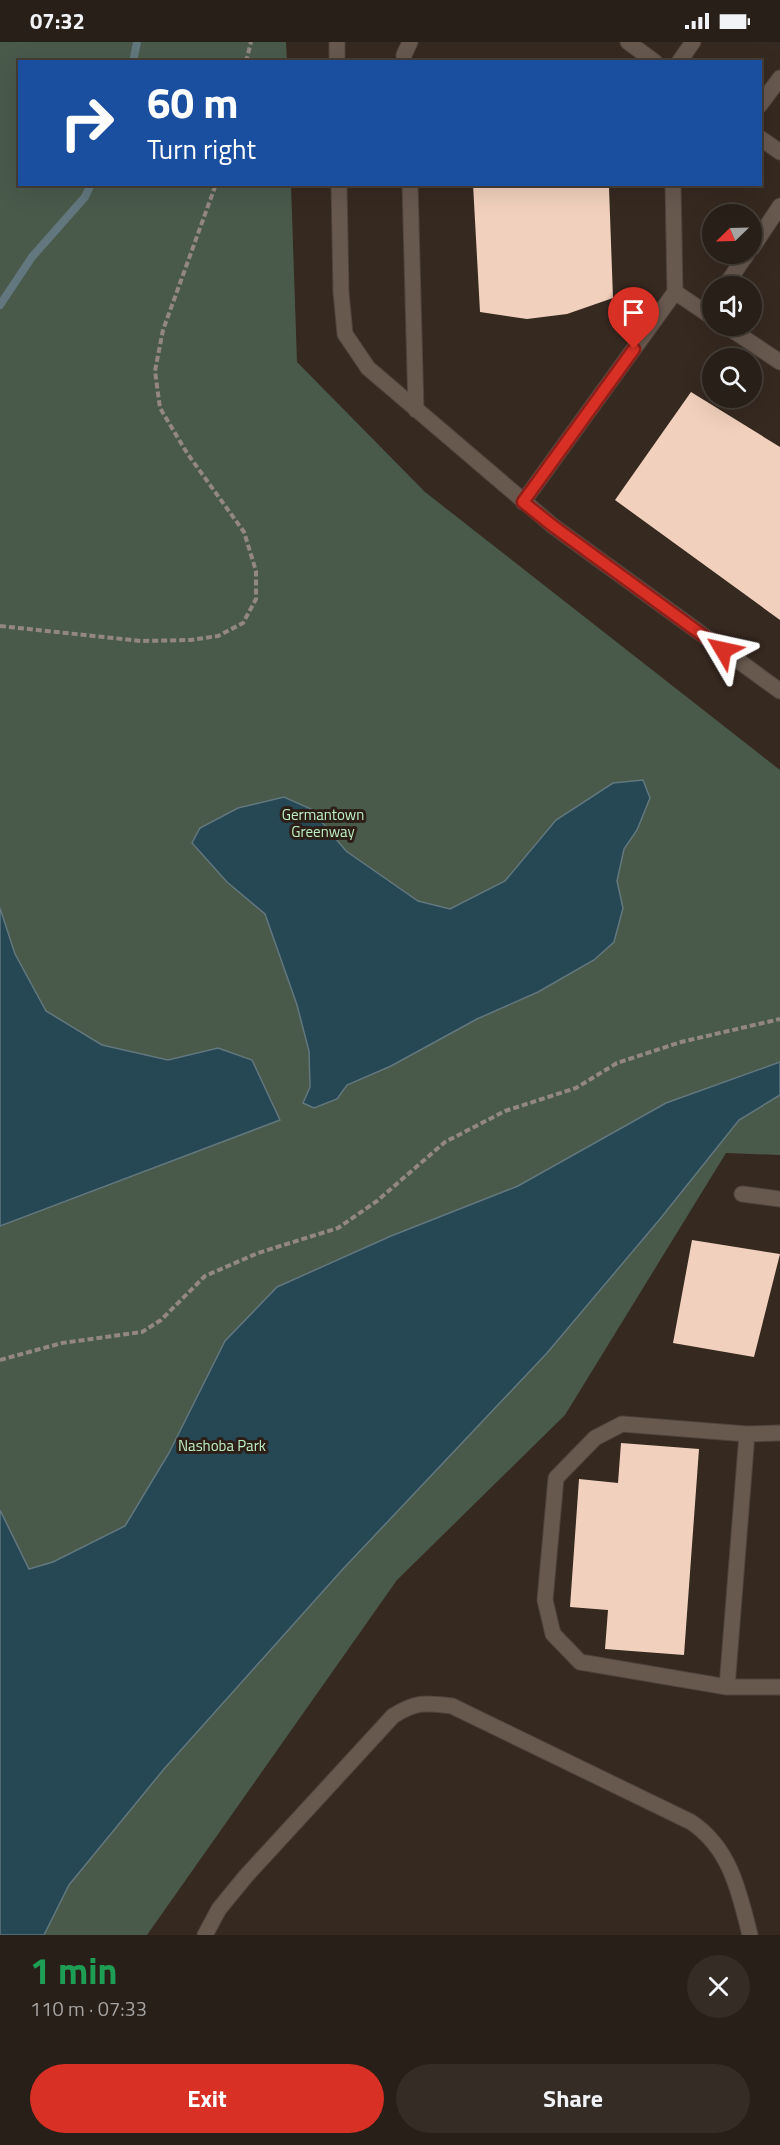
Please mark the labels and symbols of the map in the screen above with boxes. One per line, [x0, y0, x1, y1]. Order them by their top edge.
north arrow [702, 204, 762, 264]
pin [608, 287, 659, 349]
position arrow [691, 618, 755, 682]
park label: Germantown Greenway [282, 803, 364, 843]
park label: Nashoba Park [178, 1434, 266, 1457]

